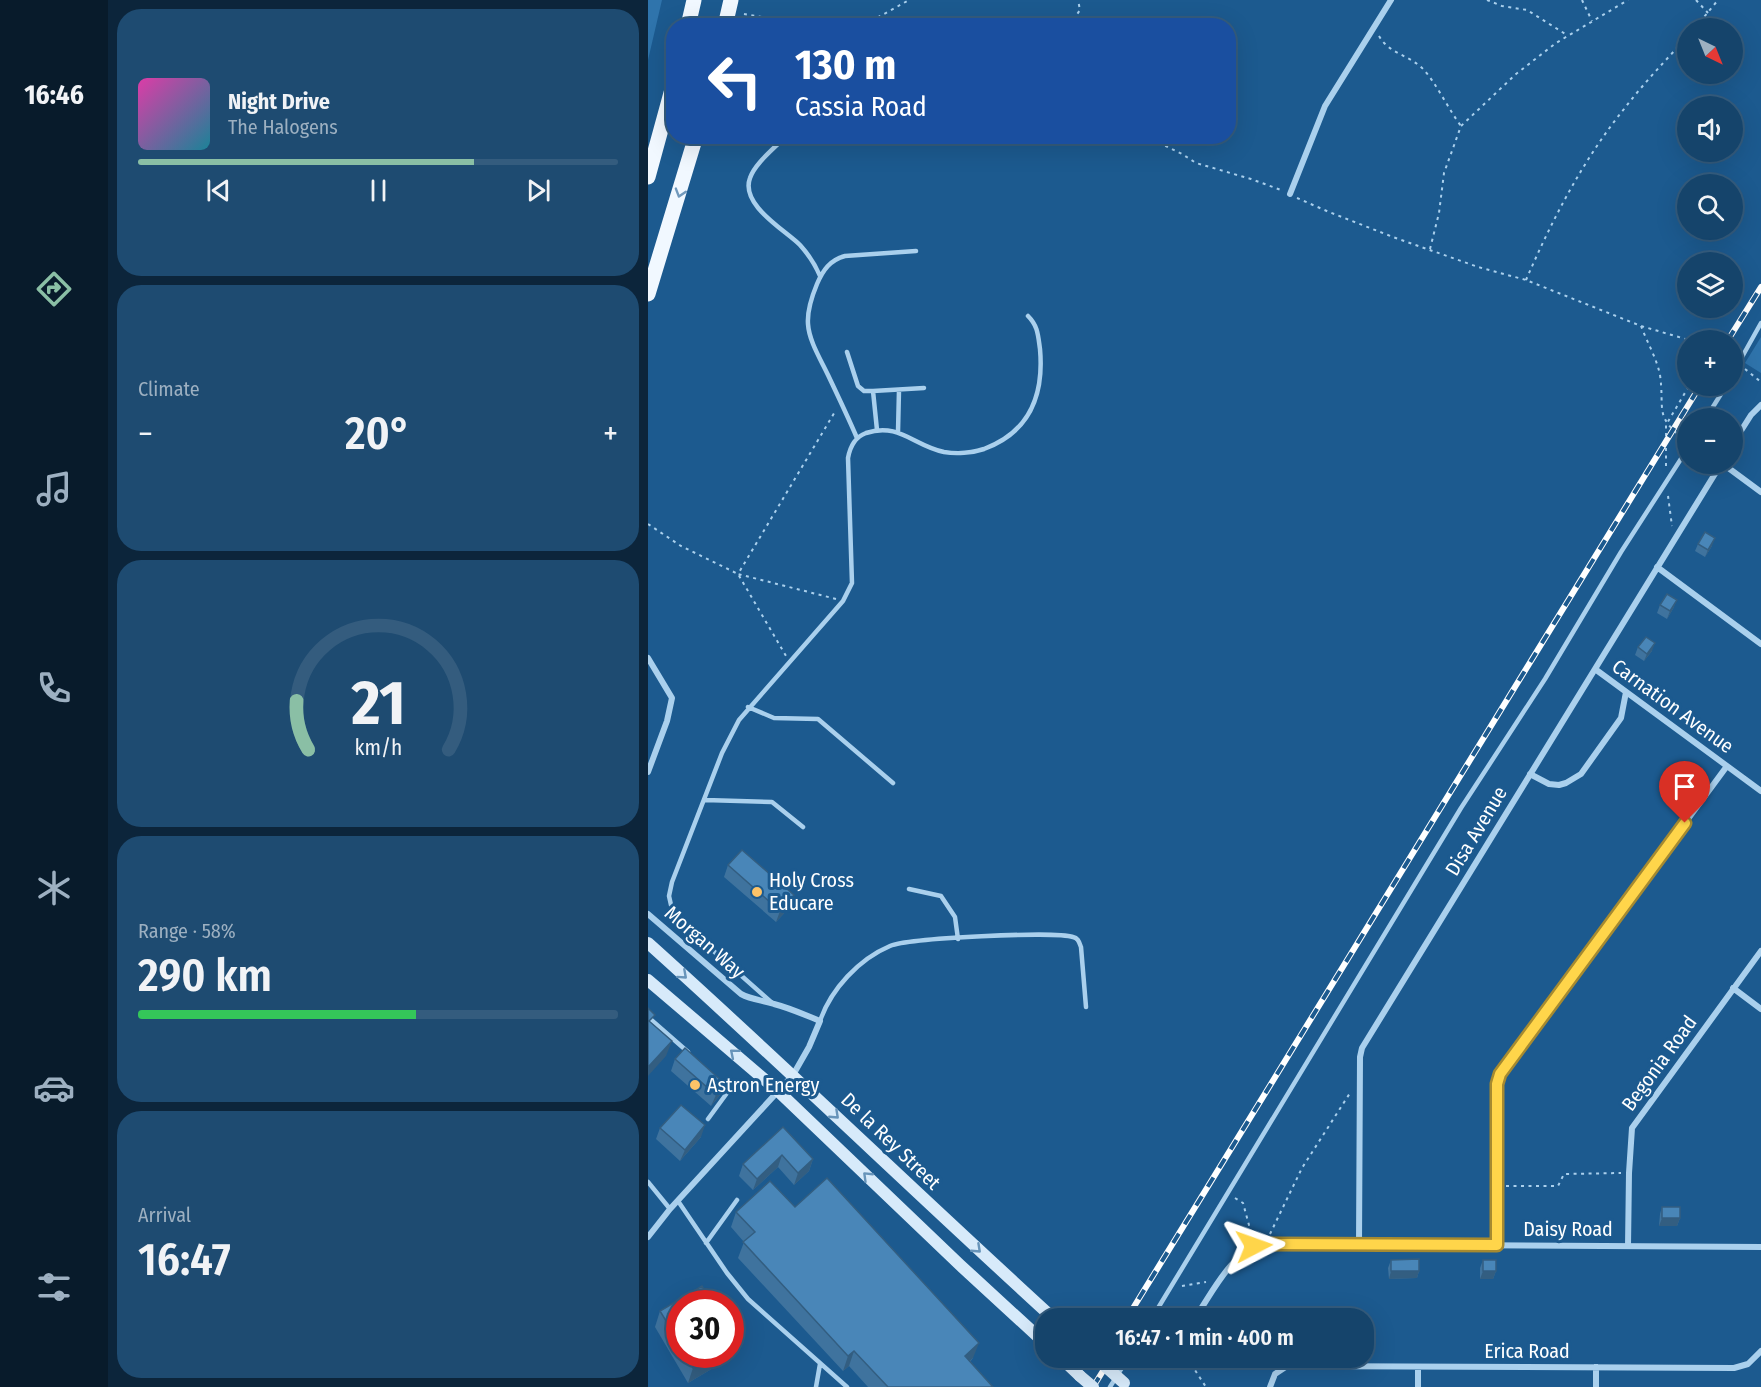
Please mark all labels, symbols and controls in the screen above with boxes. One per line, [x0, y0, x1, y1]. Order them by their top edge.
north arrow [1677, 18, 1743, 84]
map controls [1677, 18, 1743, 474]
text: 130 m [795, 40, 896, 90]
icon: left [696, 42, 774, 120]
text: 16:46 [24, 79, 84, 111]
text: Night Drive [228, 88, 330, 115]
text: Cassia Road [795, 91, 927, 123]
button: sound [1677, 96, 1743, 162]
text: The Halogens [228, 115, 338, 139]
icon: previous [202, 174, 235, 207]
icon: pause [362, 174, 395, 207]
icon: next [522, 174, 555, 207]
button: search [1677, 174, 1743, 240]
one-way arrow [675, 187, 687, 198]
button: layers [1677, 252, 1743, 318]
icon: directions [33, 268, 75, 310]
button: + [1677, 330, 1743, 396]
text: Climate [138, 377, 200, 401]
text: 20° [345, 407, 411, 461]
button: − [1677, 408, 1743, 474]
text: − [138, 414, 153, 454]
text: + [603, 414, 618, 454]
icon: music [33, 468, 75, 510]
street label: Carnation Avenue [1607, 654, 1739, 758]
icon: phone [33, 667, 75, 709]
text: 21 [350, 667, 405, 742]
text: km/h [354, 736, 402, 762]
pin [1659, 761, 1710, 823]
icon: arrive [1668, 770, 1701, 803]
street label: Disa Avenue [1440, 782, 1512, 880]
icon: climate [33, 867, 75, 909]
place label: Holy Cross Educare [769, 868, 854, 915]
marker: Holy Cross Educare [750, 885, 764, 899]
street label: Morgan Way [660, 901, 750, 983]
text: Range · 58% [138, 919, 236, 943]
text: 290 km [138, 949, 272, 1003]
one-way arrow [676, 968, 687, 979]
street label: Begonia Road [1616, 1011, 1702, 1115]
one-way arrow [730, 1049, 741, 1060]
icon: car [33, 1067, 75, 1109]
place label: Astron Energy [707, 1073, 819, 1097]
marker: Astron Energy [688, 1078, 702, 1092]
street label: De la Rey Street [836, 1088, 946, 1195]
one-way arrow [829, 1108, 839, 1119]
one-way arrow [863, 1172, 873, 1183]
text: Arrival [138, 1203, 191, 1227]
position arrow [1222, 1214, 1286, 1278]
street label: Daisy Road [1523, 1217, 1613, 1241]
text: 16:47 [138, 1233, 231, 1287]
one-way arrow [970, 1242, 981, 1253]
icon: filters [33, 1266, 75, 1308]
speed limit sign: 30 [666, 1290, 744, 1368]
text: 16:47 · 1 min · 400 m [1115, 1324, 1294, 1351]
street label: Erica Road [1484, 1339, 1570, 1363]

